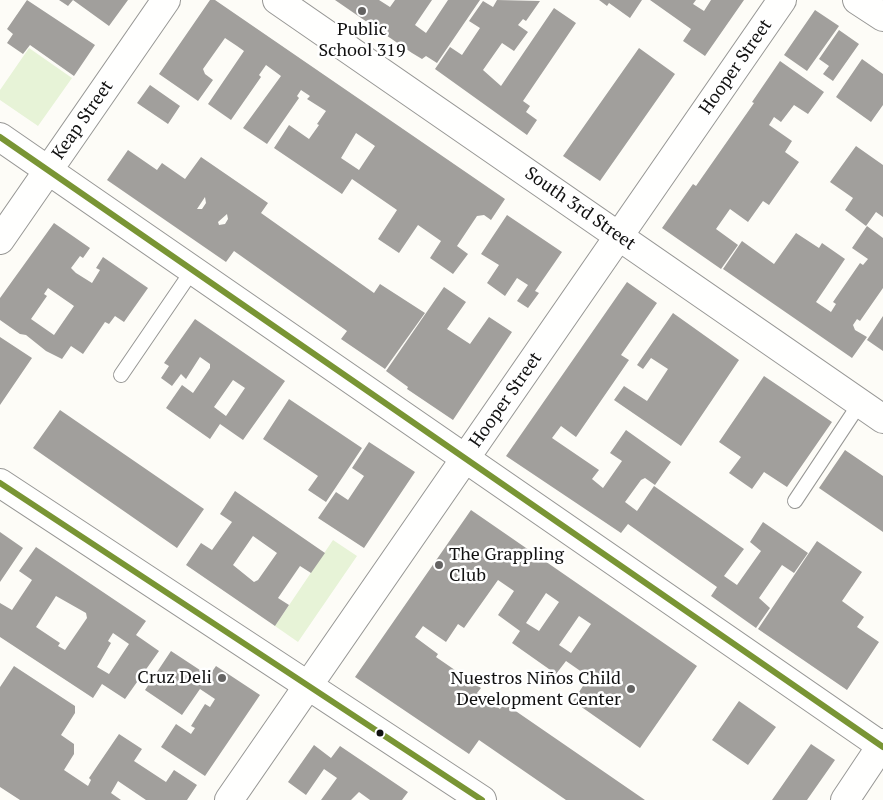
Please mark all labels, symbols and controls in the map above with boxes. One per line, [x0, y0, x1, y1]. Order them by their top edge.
marker: Public School 319 [356, 5, 368, 17]
street label: Hooper Street [695, 15, 777, 119]
place label: Public School 319 [318, 19, 406, 62]
street label: Keap Street [48, 76, 118, 164]
street label: South 3rd Street [520, 163, 640, 255]
street label: Hooper Street [465, 348, 547, 452]
place label: The Grappling Club [449, 544, 564, 586]
marker: The Grappling Club [433, 559, 445, 571]
place label: Cruz Deli [137, 667, 212, 689]
place label: Nuestros Niños Child Development Center [451, 668, 621, 711]
marker: Cruz Deli [216, 672, 228, 684]
marker: Nuestros Niños Child Development Center [625, 683, 637, 695]
unlabelled marker [375, 728, 385, 738]

